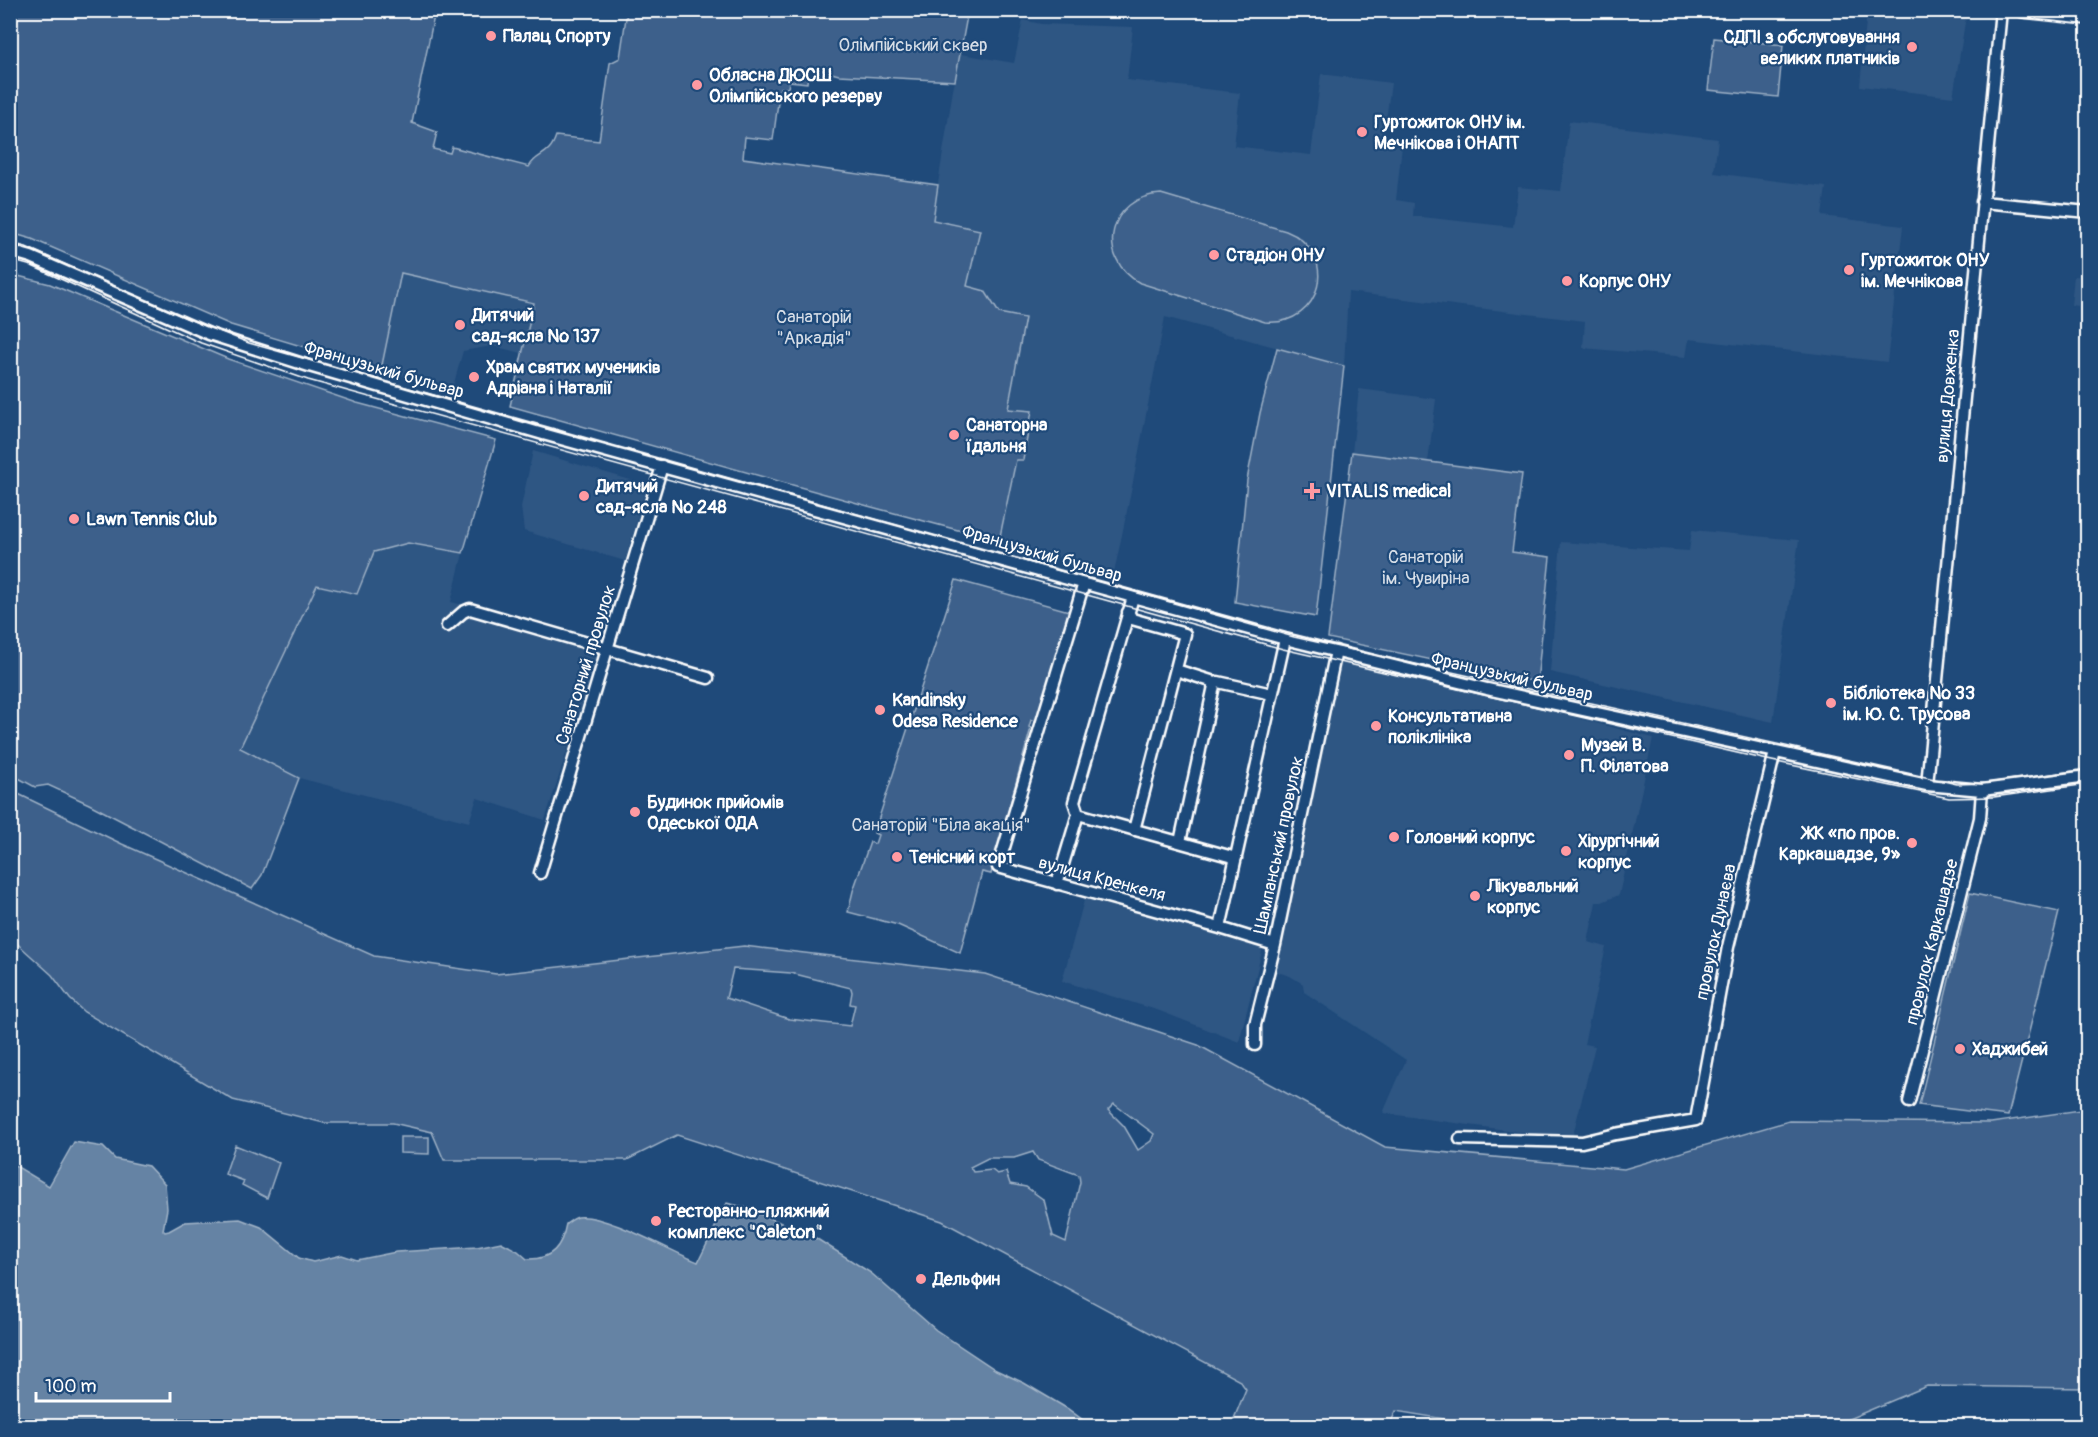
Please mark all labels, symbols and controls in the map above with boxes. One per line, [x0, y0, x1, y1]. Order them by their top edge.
place label: Палац Спорту [503, 25, 611, 48]
place label: СДПІ з обслуговування великих платників [1723, 26, 1900, 70]
marker: Палац Спорту [484, 29, 498, 43]
park label: Олімпійський сквер [839, 34, 987, 57]
marker: СДПІ з обслуговування великих платників [1905, 40, 1919, 54]
place label: Обласна ДЮСШ Олімпійського резерву [709, 64, 882, 108]
marker: Обласна ДЮСШ Олімпійського резерву [690, 78, 704, 92]
place label: Гуртожиток ОНУ ім. Мечнікова і ОНАПТ [1374, 111, 1525, 155]
marker: Гуртожиток ОНУ ім. Мечнікова і ОНАПТ [1355, 125, 1369, 139]
place label: Стадіон ОНУ [1226, 244, 1325, 267]
marker: Стадіон ОНУ [1207, 248, 1221, 262]
place label: Гуртожиток ОНУ ім. Мечнікова [1861, 249, 1990, 293]
marker: Гуртожиток ОНУ ім. Мечнікова [1842, 263, 1856, 277]
place label: Корпус ОНУ [1579, 270, 1671, 293]
marker: Корпус ОНУ [1560, 274, 1574, 288]
place label: Дитячий сад-ясла № 137 [471, 304, 600, 348]
park label: Санаторій "Аркадія" [776, 306, 852, 350]
marker: Дитячий сад-ясла № 137 [453, 318, 467, 332]
street label: вулиця Довженка [1931, 328, 1965, 464]
street label: Французький бульвар [301, 336, 467, 404]
place label: Храм святих мучеників Адріана і Наталії [486, 356, 661, 400]
marker: Храм святих мучеників Адріана і Наталії [467, 370, 481, 384]
place label: Санаторна їдальня [965, 414, 1048, 458]
marker: Санаторна їдальня [947, 428, 961, 442]
place label: Дитячий сад-ясла № 248 [595, 475, 727, 519]
place label: VITALIS medical [1326, 480, 1451, 503]
marker: VITALIS medical [1303, 482, 1321, 500]
marker: Дитячий сад-ясла № 248 [577, 489, 591, 503]
place label: Lawn Tennis Club [86, 508, 217, 531]
marker: Lawn Tennis Club [67, 512, 81, 526]
street label: Французький бульвар [959, 520, 1125, 588]
park label: Санаторій ім. Чувиріна [1382, 546, 1470, 590]
street label: Санаторний провулок [551, 582, 621, 748]
street label: Французький бульвар [1429, 647, 1595, 707]
place label: Бібліотека № 33 ім. Ю. С. Трусова [1843, 682, 1975, 726]
place label: Kandinsky Odesa Residence [892, 689, 1019, 733]
marker: Бібліотека № 33 ім. Ю. С. Трусова [1824, 696, 1838, 710]
marker: Kandinsky Odesa Residence [873, 703, 887, 717]
place label: Консультативна поліклініка [1388, 705, 1513, 749]
marker: Консультативна поліклініка [1369, 719, 1383, 733]
place label: Музей В. П. Філатова [1581, 734, 1669, 778]
marker: Музей В. П. Філатова [1562, 748, 1576, 762]
street label: Шампанський провулок [1249, 754, 1309, 936]
place label: Будинок прийомів Одеської ОДА [647, 791, 784, 835]
marker: Будинок прийомів Одеської ОДА [628, 805, 642, 819]
park label: Санаторій "Біла акація" [851, 814, 1031, 837]
place label: ЖК «по пров. Каркашадзе, 9» [1779, 822, 1901, 866]
place label: Головний корпус [1406, 826, 1535, 849]
marker: Головний корпус [1387, 830, 1401, 844]
place label: Хірургічний корпус [1578, 830, 1660, 874]
marker: ЖК «по пров. Каркашадзе, 9» [1905, 836, 1919, 850]
marker: Хірургічний корпус [1559, 844, 1573, 858]
place label: Тенісний корт [908, 846, 1016, 869]
marker: Тенісний корт [890, 850, 904, 864]
street label: вулиця Кренкеля [1036, 851, 1168, 907]
street label: провулок Каркашадзе [1900, 856, 1964, 1028]
street label: провулок Дунаєва [1690, 862, 1742, 1002]
place label: Лікувальний корпус [1486, 875, 1579, 919]
marker: Лікувальний корпус [1468, 889, 1482, 903]
place label: Хаджибей [1972, 1038, 2048, 1061]
marker: Хаджибей [1953, 1042, 1967, 1056]
place label: Ресторанно-пляжний комплекс "Caleton" [668, 1200, 830, 1244]
marker: Ресторанно-пляжний комплекс "Caleton" [649, 1214, 663, 1228]
place label: Дельфин [932, 1268, 1000, 1291]
marker: Дельфин [914, 1272, 928, 1286]
scale bar [36, 1365, 170, 1403]
text: 100 m [45, 1375, 97, 1398]

